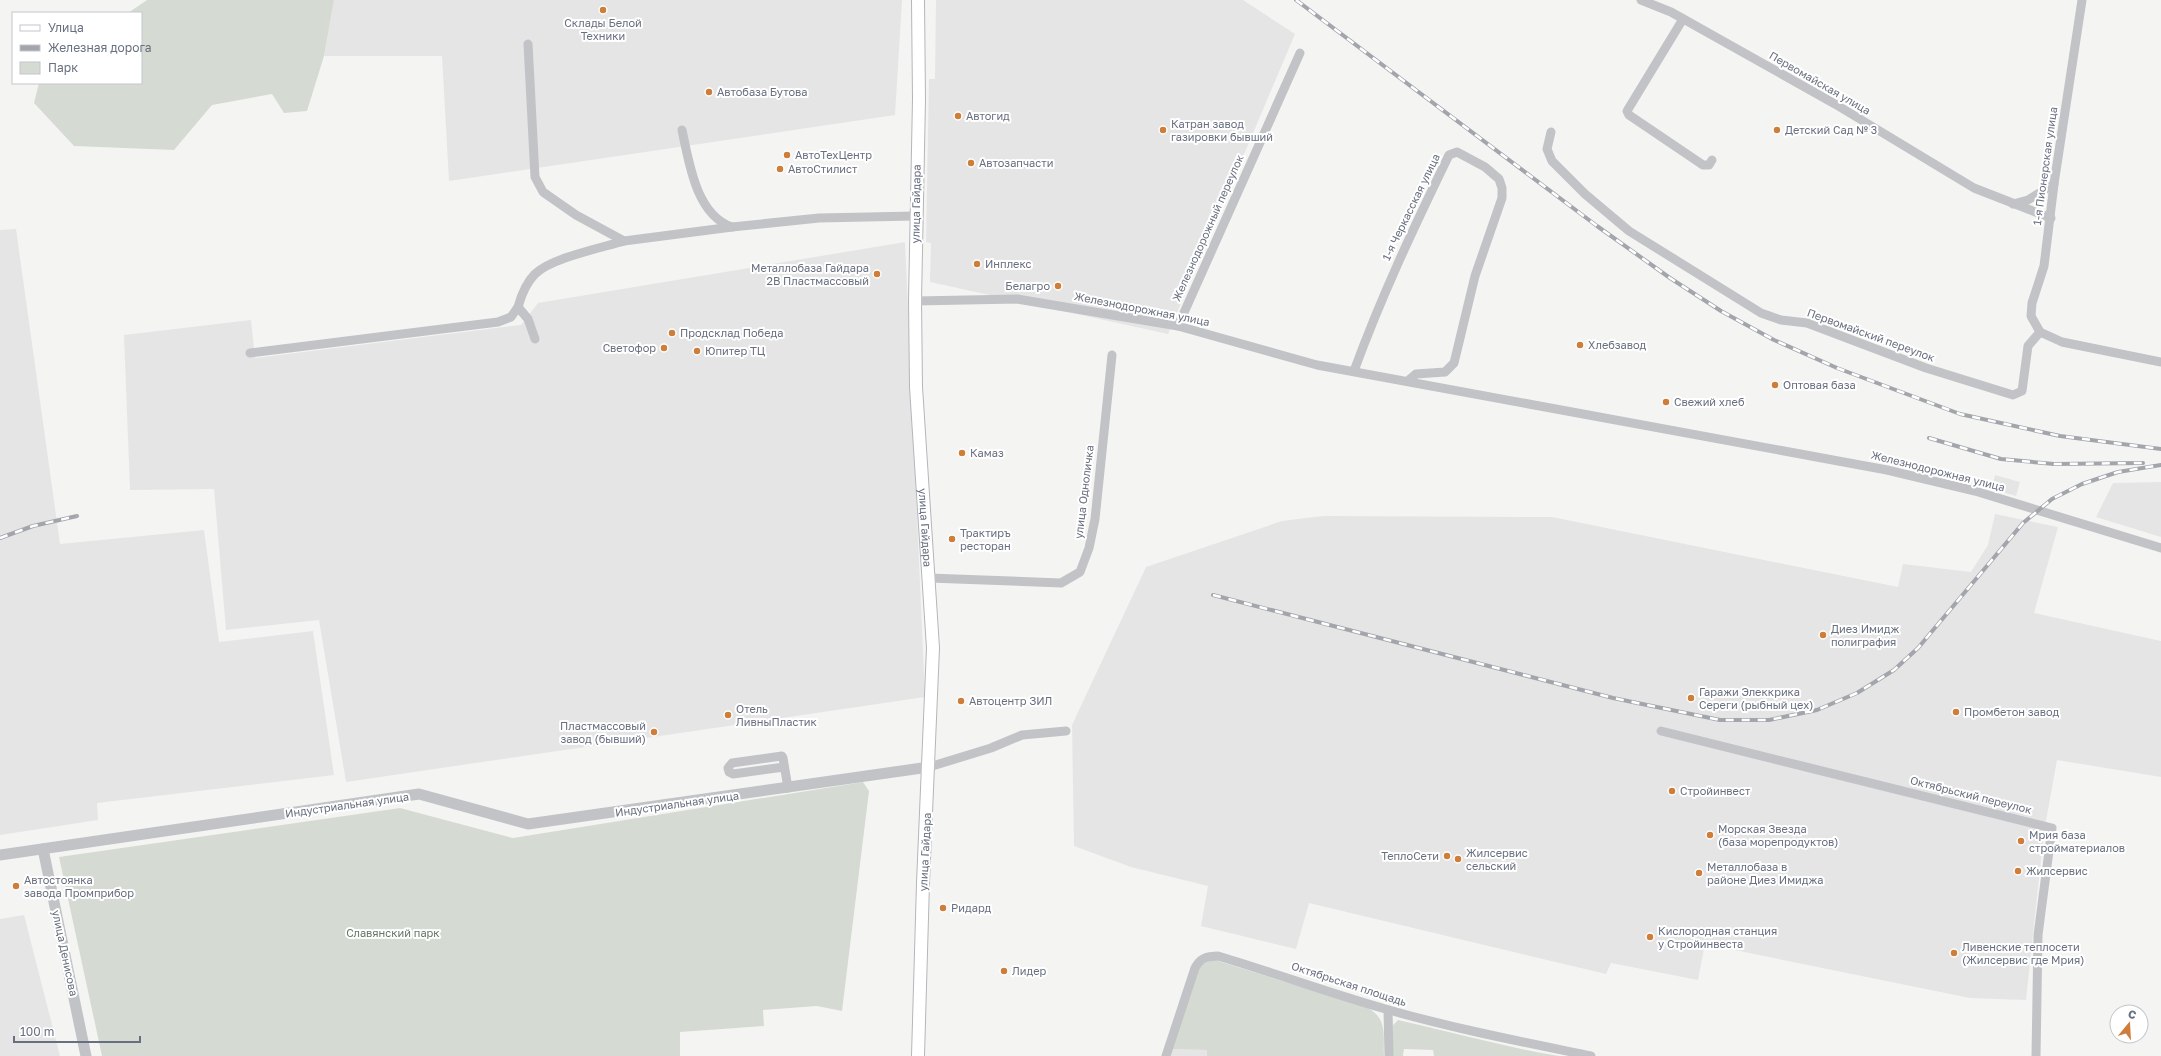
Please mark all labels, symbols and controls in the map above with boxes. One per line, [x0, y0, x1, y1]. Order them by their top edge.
marker: Склады Белой Техники [598, 5, 608, 15]
legend [12, 12, 142, 84]
place label: Склады Белой Техники [564, 16, 642, 42]
text: Улица [48, 20, 84, 35]
text: Железная дорога [48, 40, 151, 55]
street label: Первомайская улица [1767, 48, 1873, 117]
text: Парк [48, 60, 78, 75]
place label: Автобаза Бутова [717, 85, 808, 98]
marker: Автобаза Бутова [704, 87, 714, 97]
street label: 1-я Пионерская улица [2030, 106, 2059, 226]
place label: Автогид [966, 109, 1010, 122]
marker: Автогид [953, 111, 963, 121]
place label: Катран завод газировки бывший [1171, 117, 1273, 143]
place label: Детский Сад № 3 [1785, 123, 1877, 136]
marker: Катран завод газировки бывший [1158, 125, 1168, 135]
marker: Детский Сад № 3 [1772, 125, 1782, 135]
place label: АвтоТехЦентр [795, 148, 872, 161]
marker: АвтоТехЦентр [782, 150, 792, 160]
street label: 1-я Черкасская улица [1379, 151, 1442, 262]
street label: Железнодорожный переулок [1169, 152, 1246, 303]
place label: Автозапчасти [979, 156, 1053, 169]
marker: Автозапчасти [966, 158, 976, 168]
place label: АвтоСтилист [788, 162, 858, 175]
marker: АвтоСтилист [775, 164, 785, 174]
street label: улица Гайдара [908, 164, 923, 244]
place label: Инплекс [985, 257, 1032, 270]
marker: Инплекс [972, 259, 982, 269]
place label: Металлобаза Гайдара 2В Пластмассовый [751, 261, 869, 287]
marker: Металлобаза Гайдара 2В Пластмассовый [872, 269, 882, 279]
place label: Белагро [1005, 279, 1050, 292]
marker: Белагро [1053, 281, 1063, 291]
street label: Железнодорожная улица [1073, 289, 1211, 328]
street label: Первомайский переулок [1806, 305, 1937, 364]
place label: Продсклад Победа [680, 326, 783, 339]
marker: Продсклад Победа [667, 328, 677, 338]
place label: Хлебзавод [1588, 338, 1647, 351]
marker: Хлебзавод [1575, 340, 1585, 350]
place label: Светофор [603, 341, 656, 354]
marker: Светофор [659, 343, 669, 353]
place label: Юпитер ТЦ [705, 344, 766, 357]
marker: Юпитер ТЦ [692, 346, 702, 356]
place label: Оптовая база [1783, 378, 1856, 391]
marker: Оптовая база [1770, 380, 1780, 390]
place label: Свежий хлеб [1674, 395, 1745, 408]
marker: Свежий хлеб [1661, 397, 1671, 407]
street label: улица Одноличка [1071, 444, 1096, 540]
place label: Камаз [970, 446, 1004, 459]
marker: Камаз [957, 448, 967, 458]
street label: Железнодорожная улица [1870, 448, 2007, 493]
street label: улица Гайдара [917, 488, 935, 567]
place label: Трактиръ ресторан [960, 526, 1011, 552]
marker: Трактиръ ресторан [947, 534, 957, 544]
place label: Диез Имидж полиграфия [1831, 622, 1899, 648]
marker: Диез Имидж полиграфия [1818, 630, 1828, 640]
place label: Гаражи Элеккрика Сереги (рыбный цех) [1699, 685, 1813, 711]
marker: Гаражи Элеккрика Сереги (рыбный цех) [1686, 693, 1696, 703]
place label: Автоцентр ЗИЛ [969, 694, 1052, 707]
marker: Автоцентр ЗИЛ [956, 696, 966, 706]
place label: Отель ЛивныПластик [736, 702, 818, 728]
place label: Промбетон завод [1964, 705, 2059, 718]
marker: Промбетон завод [1951, 707, 1961, 717]
marker: Отель ЛивныПластик [723, 710, 733, 720]
place label: Пластмассовый завод (бывший) [560, 719, 646, 745]
marker: Пластмассовый завод (бывший) [649, 727, 659, 737]
street label: Октябрьский переулок [1909, 773, 2034, 816]
place label: Стройинвест [1680, 784, 1751, 797]
marker: Стройинвест [1667, 786, 1677, 796]
street label: Индустриальная улица [614, 788, 740, 819]
street label: Индустриальная улица [284, 789, 410, 820]
street label: улица Гайдара [916, 812, 933, 892]
place label: Морская Звезда (база морепродуктов) [1718, 822, 1839, 848]
place label: Мрия база стройматериалов [2029, 828, 2125, 854]
marker: Морская Звезда (база морепродуктов) [1705, 830, 1715, 840]
marker: Мрия база стройматериалов [2016, 836, 2026, 846]
place label: Жилсервис сельский [1466, 846, 1528, 872]
place label: ТеплоСети [1381, 849, 1439, 862]
marker: ТеплоСети [1442, 851, 1452, 861]
marker: Жилсервис сельский [1453, 854, 1463, 864]
place label: Металлобаза в районе Диез Имиджа [1707, 860, 1823, 886]
place label: Жилсервис [2026, 864, 2088, 877]
marker: Жилсервис [2013, 866, 2023, 876]
marker: Металлобаза в районе Диез Имиджа [1694, 868, 1704, 878]
place label: Автостоянка завода Промприбор [24, 873, 134, 899]
marker: Автостоянка завода Промприбор [11, 881, 21, 891]
place label: Ридард [951, 901, 992, 914]
marker: Ридард [938, 903, 948, 913]
street label: улица Денисова [50, 909, 81, 997]
place label: Кислородная станция у Стройинвеста [1658, 924, 1777, 950]
park label: Славянский парк [346, 926, 440, 939]
marker: Кислородная станция у Стройинвеста [1645, 932, 1655, 942]
place label: Ливенские теплосети (Жилсервис где Мрия) [1962, 940, 2084, 966]
marker: Ливенские теплосети (Жилсервис где Мрия) [1949, 948, 1959, 958]
street label: Октябрьская площадь [1290, 959, 1409, 1008]
place label: Лидер [1012, 964, 1047, 977]
marker: Лидер [999, 966, 1009, 976]
north arrow [2109, 1004, 2149, 1044]
text: С [2127, 1007, 2138, 1021]
scale bar [14, 1018, 140, 1044]
text: 100 m [20, 1024, 54, 1039]

